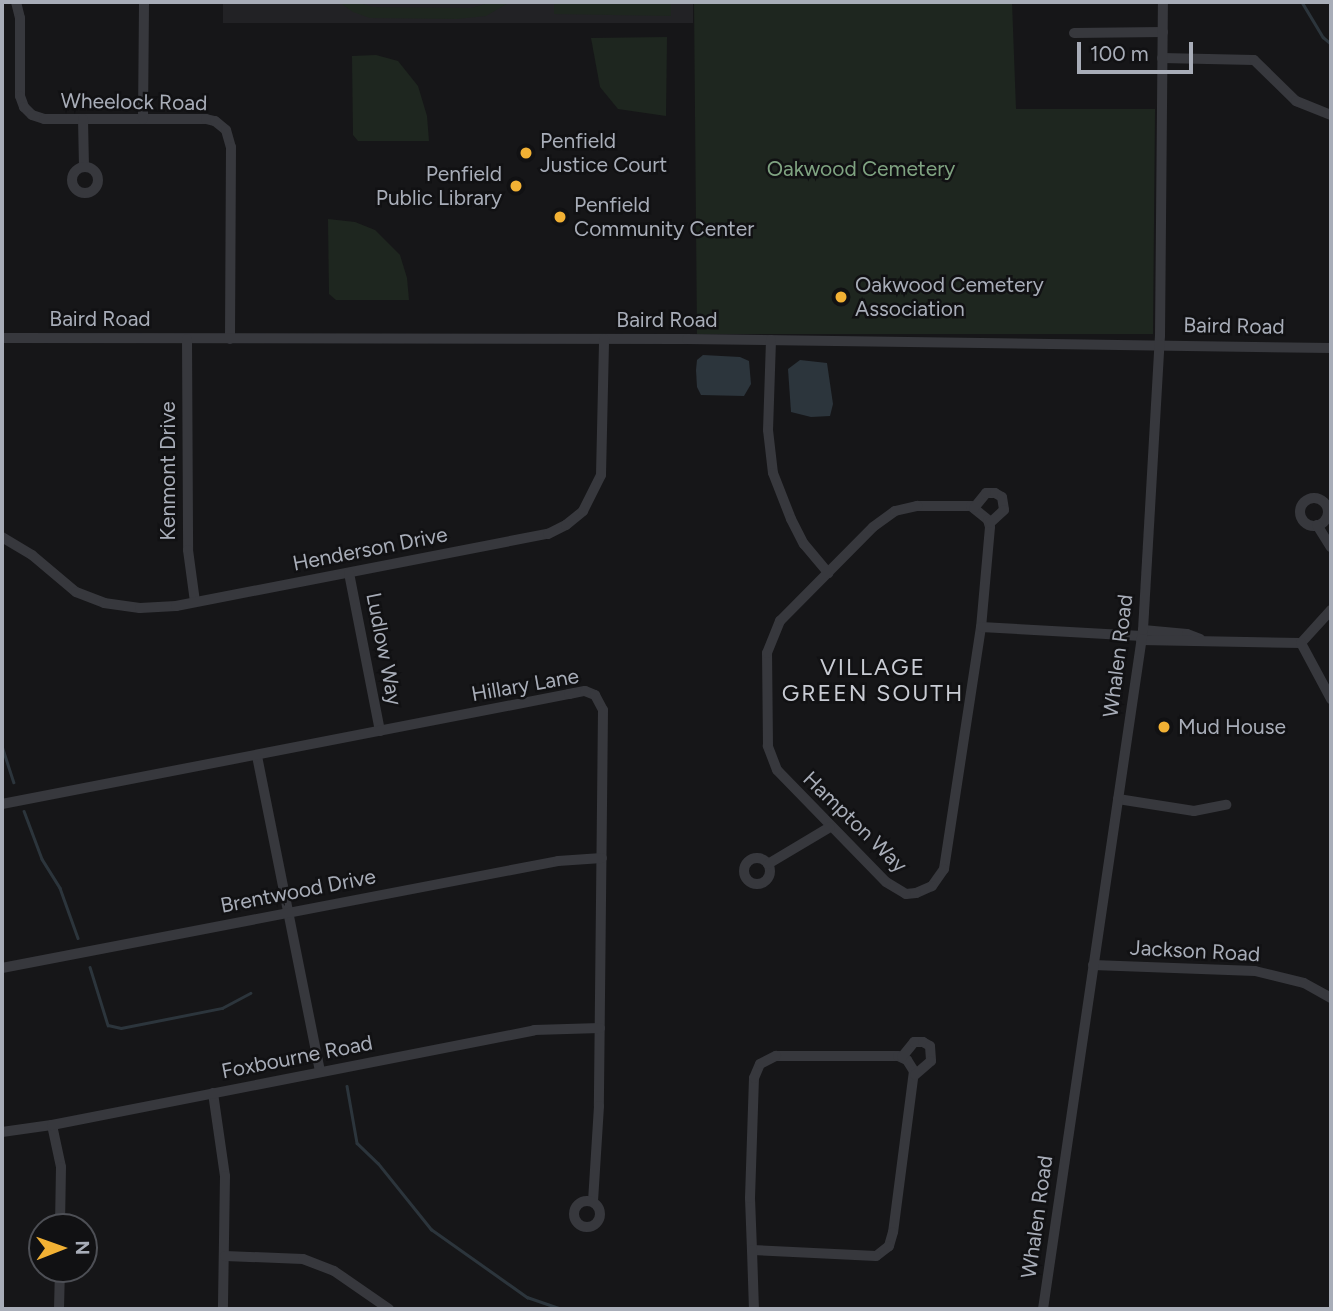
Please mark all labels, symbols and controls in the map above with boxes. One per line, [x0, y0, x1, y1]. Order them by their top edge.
scale bar [1081, 28, 1196, 72]
text: 100 m [1090, 41, 1149, 66]
street label: Wheelock Road [60, 88, 208, 116]
place label: Penfield Justice Court [540, 128, 667, 178]
marker: Penfield Justice Court [518, 145, 534, 161]
park label: Oakwood Cemetery [767, 156, 955, 182]
place label: Penfield Public Library [376, 161, 502, 211]
marker: Penfield Public Library [508, 178, 524, 194]
place label: Penfield Community Center [574, 192, 754, 242]
marker: Penfield Community Center [552, 209, 568, 225]
place label: Oakwood Cemetery Association [855, 272, 1044, 322]
marker: Oakwood Cemetery Association [833, 289, 849, 305]
street label: Baird Road [49, 306, 151, 332]
street label: Baird Road [616, 307, 718, 333]
street label: Baird Road [1183, 313, 1285, 339]
street label: Kenmont Drive [155, 401, 181, 541]
street label: Henderson Drive [290, 522, 450, 576]
street label: Ludlow Way [361, 591, 407, 707]
street label: Whalen Road [1098, 593, 1138, 719]
district label: VILLAGE GREEN SOUTH [783, 653, 963, 707]
street label: Hillary Lane [469, 663, 581, 707]
place label: Mud House [1178, 714, 1286, 740]
marker: Mud House [1156, 719, 1172, 735]
street label: Hampton Way [798, 766, 912, 878]
street label: Brentwood Drive [218, 864, 378, 918]
street label: Jackson Road [1129, 935, 1261, 967]
street label: Foxbourne Road [219, 1030, 375, 1084]
street label: Whalen Road [1016, 1154, 1058, 1280]
north arrow [28, 1213, 98, 1283]
text: N [71, 1240, 94, 1255]

